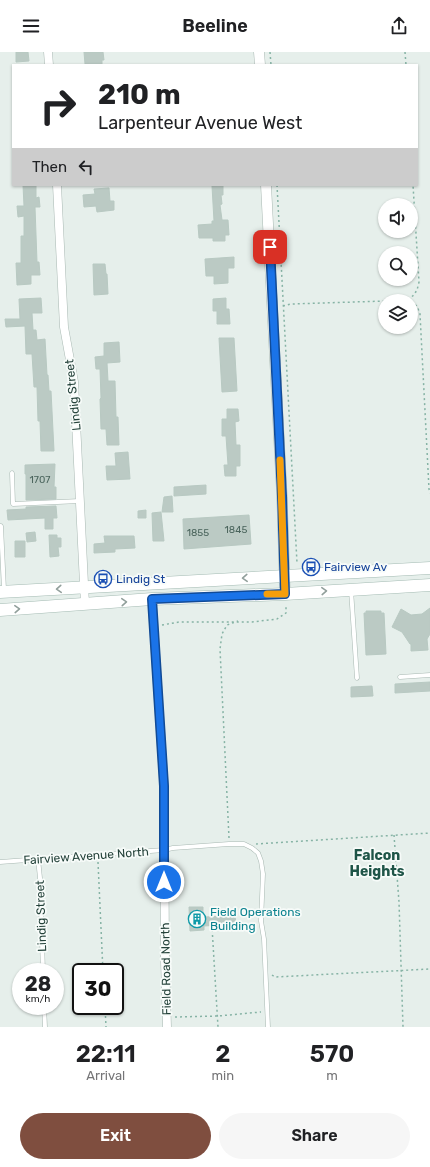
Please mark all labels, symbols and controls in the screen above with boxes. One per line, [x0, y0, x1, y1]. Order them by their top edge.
icon: menu [20, 15, 42, 37]
text: Beeline [182, 15, 248, 37]
icon: share [388, 15, 410, 37]
text: 210 m [98, 78, 181, 111]
icon: right [32, 80, 84, 132]
text: Larpenteur Avenue West [98, 112, 302, 134]
icon: left [75, 156, 97, 178]
text: Then [32, 158, 67, 176]
map controls [378, 198, 418, 334]
button: sound [378, 198, 418, 238]
pin [253, 230, 287, 264]
icon: arrive [259, 236, 281, 258]
button: search [378, 246, 418, 286]
button: layers [378, 294, 418, 334]
street label: Lindig Street [62, 358, 84, 431]
house number: 1707 [30, 474, 50, 486]
house number: 1845 [225, 524, 247, 536]
house number: 1855 [187, 527, 209, 539]
bus stop icon: Fairview Av [301, 557, 321, 577]
place label: Fairview Av [324, 560, 388, 574]
bus stop icon: Lindig St [93, 569, 113, 589]
place label: Lindig St [116, 572, 166, 586]
one-way arrow [242, 574, 248, 583]
one-way arrow [56, 584, 62, 593]
one-way arrow [321, 587, 327, 596]
one-way arrow [121, 597, 127, 606]
one-way arrow [14, 604, 20, 613]
street label: Fairview Avenue North [23, 845, 149, 867]
district label: Falcon Heights [350, 847, 405, 880]
position arrow [143, 861, 185, 903]
street label: Lindig Street [33, 880, 49, 952]
place label: Field Operations Building [210, 905, 301, 933]
building icon: Field Operations Building [187, 909, 207, 929]
street label: Field Road North [158, 922, 174, 1016]
speed limit sign: 30 [72, 963, 124, 1015]
text: 28 [25, 972, 51, 996]
text: km/h [26, 993, 50, 1005]
text: 22:11 [76, 1040, 136, 1068]
text: 2 [215, 1040, 230, 1068]
text: 570 [310, 1040, 354, 1068]
text: Arrival [86, 1068, 125, 1083]
text: min [212, 1068, 234, 1083]
text: m [326, 1068, 338, 1083]
button: Exit [20, 1113, 211, 1159]
button: Share [219, 1113, 410, 1159]

